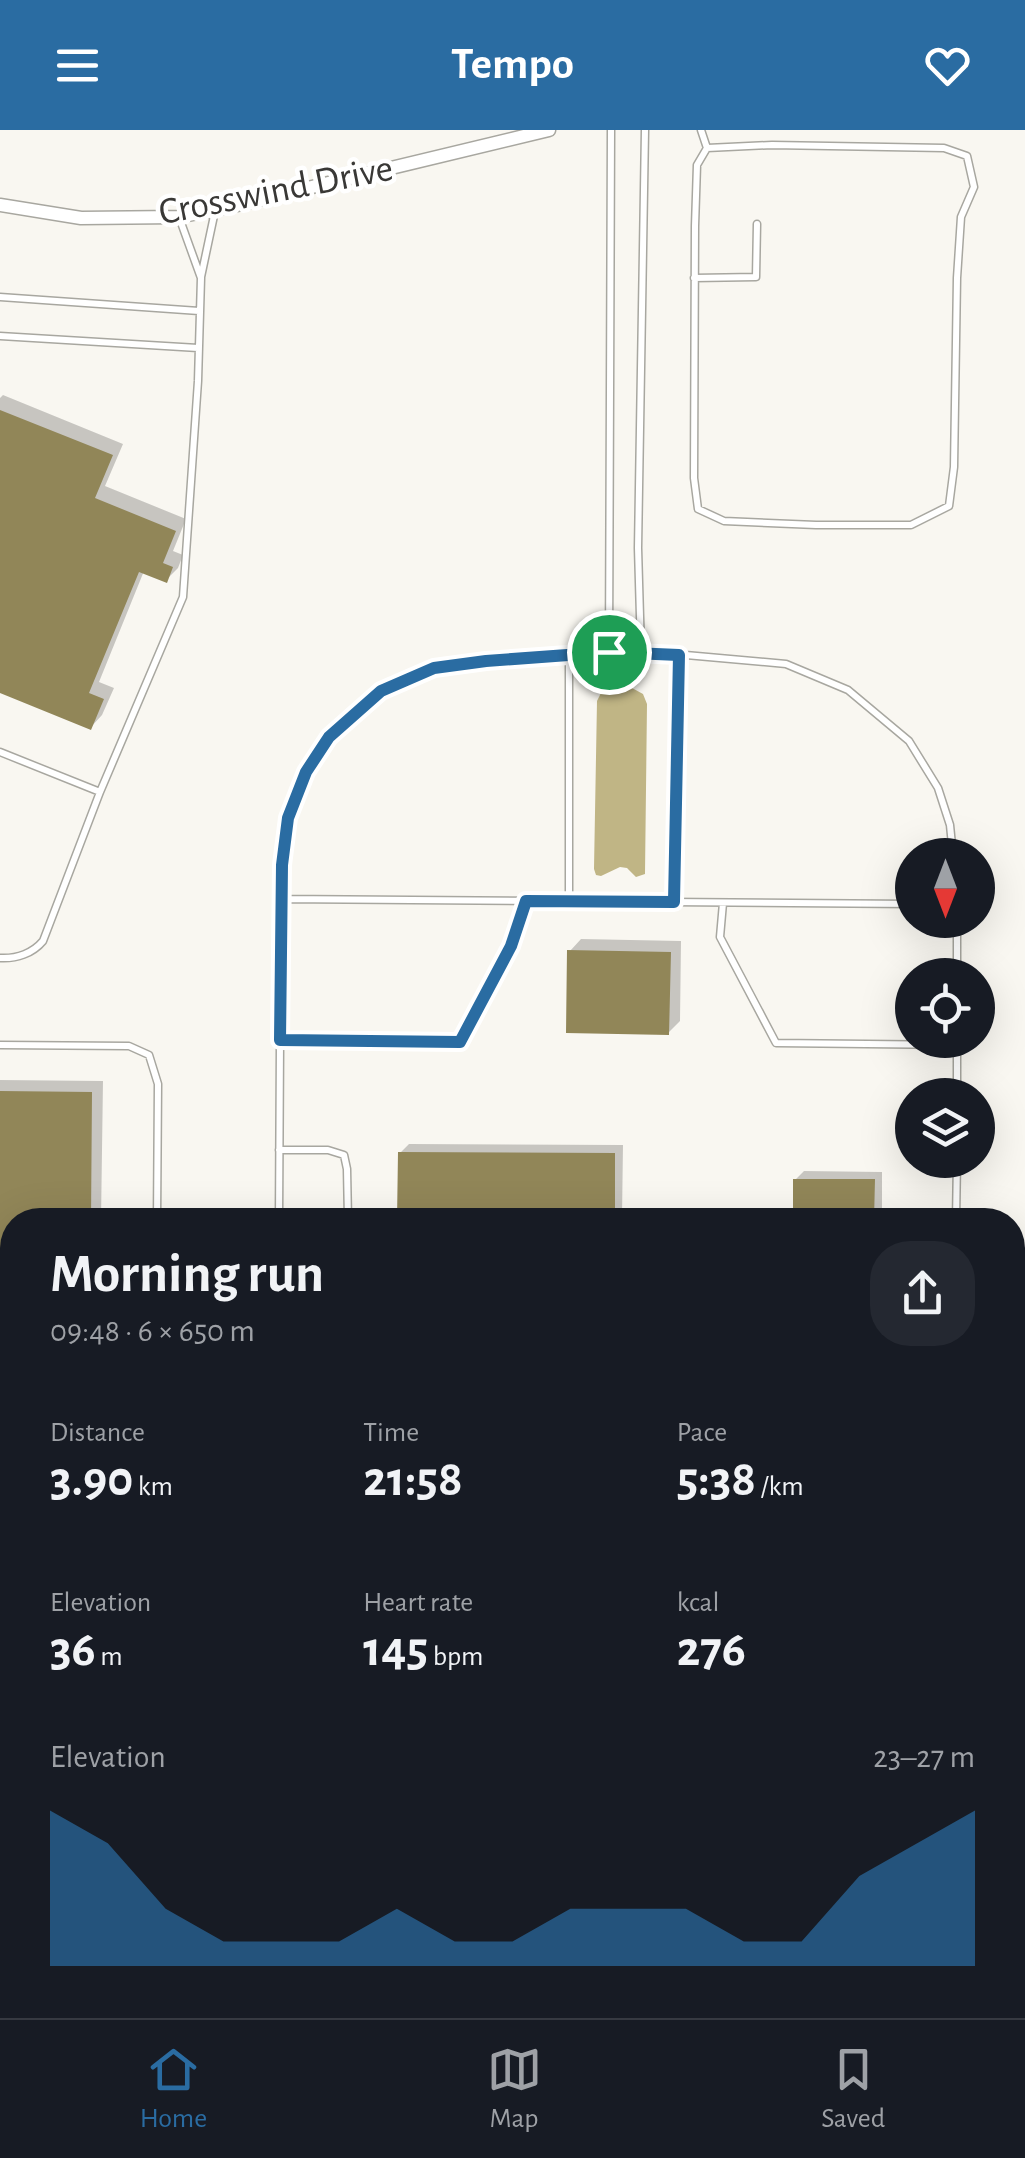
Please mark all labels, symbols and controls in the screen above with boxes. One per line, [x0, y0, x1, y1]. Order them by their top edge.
icon: menu [50, 38, 105, 93]
icon: heart [920, 38, 975, 93]
text: Tempo [451, 42, 574, 87]
street label: Crosswind Drive [156, 150, 396, 232]
pin [567, 610, 652, 695]
icon: arrive [582, 625, 637, 680]
north arrow [895, 838, 995, 938]
map controls [895, 838, 995, 1178]
button: locate [895, 958, 995, 1058]
button: layers [895, 1078, 995, 1178]
button: share [870, 1241, 975, 1346]
text: Morning run [50, 1247, 324, 1302]
text: 09:48 · 6 × 650 m [50, 1315, 255, 1347]
text: Distance [50, 1419, 145, 1447]
text: Time [363, 1419, 419, 1447]
text: Pace [677, 1419, 727, 1447]
text: 3.90 [50, 1455, 133, 1505]
text: 21:58 [363, 1455, 463, 1505]
text: 5:38 [677, 1455, 756, 1505]
text: km [133, 1473, 173, 1501]
text: /km [756, 1473, 804, 1501]
text: Elevation [50, 1589, 151, 1617]
text: Heart rate [363, 1589, 473, 1617]
text: kcal [677, 1589, 719, 1617]
text: 36 [50, 1625, 96, 1675]
text: 145 [363, 1625, 428, 1675]
text: 276 [677, 1625, 746, 1675]
text: m [96, 1643, 123, 1671]
text: bpm [428, 1643, 483, 1671]
text: Elevation [50, 1741, 166, 1773]
text: 23–27 m [873, 1741, 975, 1773]
tab: Home [140, 2042, 207, 2136]
tab: Map [487, 2042, 542, 2136]
tab: Saved [821, 2042, 885, 2136]

